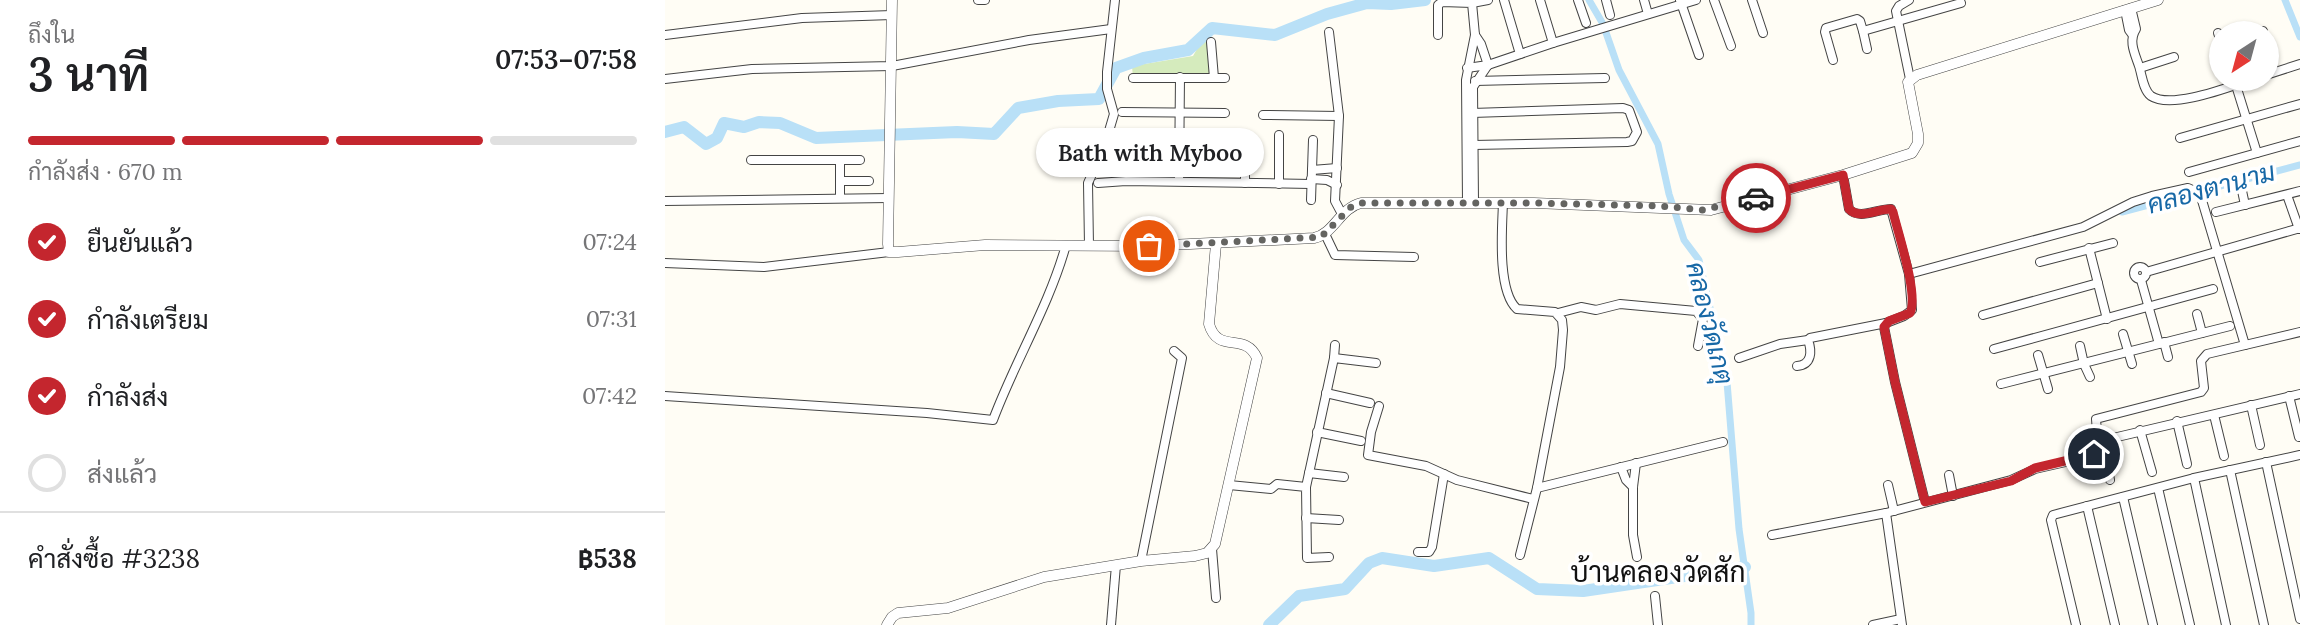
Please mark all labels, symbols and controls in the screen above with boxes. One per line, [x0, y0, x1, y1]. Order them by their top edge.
text: ถึงใน [28, 20, 75, 49]
north arrow [2209, 21, 2279, 91]
map controls [2209, 21, 2279, 91]
text: 07:53–07:58 [495, 43, 637, 76]
text: 3 นาที [28, 45, 150, 104]
callout: Bath with Myboo [1035, 127, 1263, 176]
text: Bath with Myboo [1058, 138, 1242, 167]
water label: คลองตานาม [2143, 155, 2279, 220]
text: กำลังส่ง · 670 m [28, 157, 182, 186]
courier [1721, 163, 1791, 233]
icon: car [1737, 179, 1775, 217]
pin [1119, 216, 1179, 276]
icon: check [28, 223, 66, 261]
text: ยืนยันแล้ว [87, 226, 193, 259]
text: 07:24 [583, 227, 637, 256]
icon: bag [1130, 227, 1168, 265]
water label: คลองวัดเกตุ [1677, 258, 1742, 388]
icon: check [28, 300, 66, 338]
text: กำลังเตรียม [87, 303, 209, 336]
text: 07:31 [586, 304, 637, 333]
icon: check [28, 377, 66, 415]
text: กำลังส่ง [87, 380, 168, 413]
text: 07:42 [582, 381, 637, 410]
pin [2064, 424, 2124, 484]
icon: home [2075, 435, 2113, 473]
text: ส่งแล้ว [87, 457, 157, 490]
text: คำสั่งซื้อ #3238 [28, 542, 200, 575]
text: ฿538 [578, 542, 637, 575]
district label: บ้านคลองวัดสัก [1570, 554, 1746, 590]

